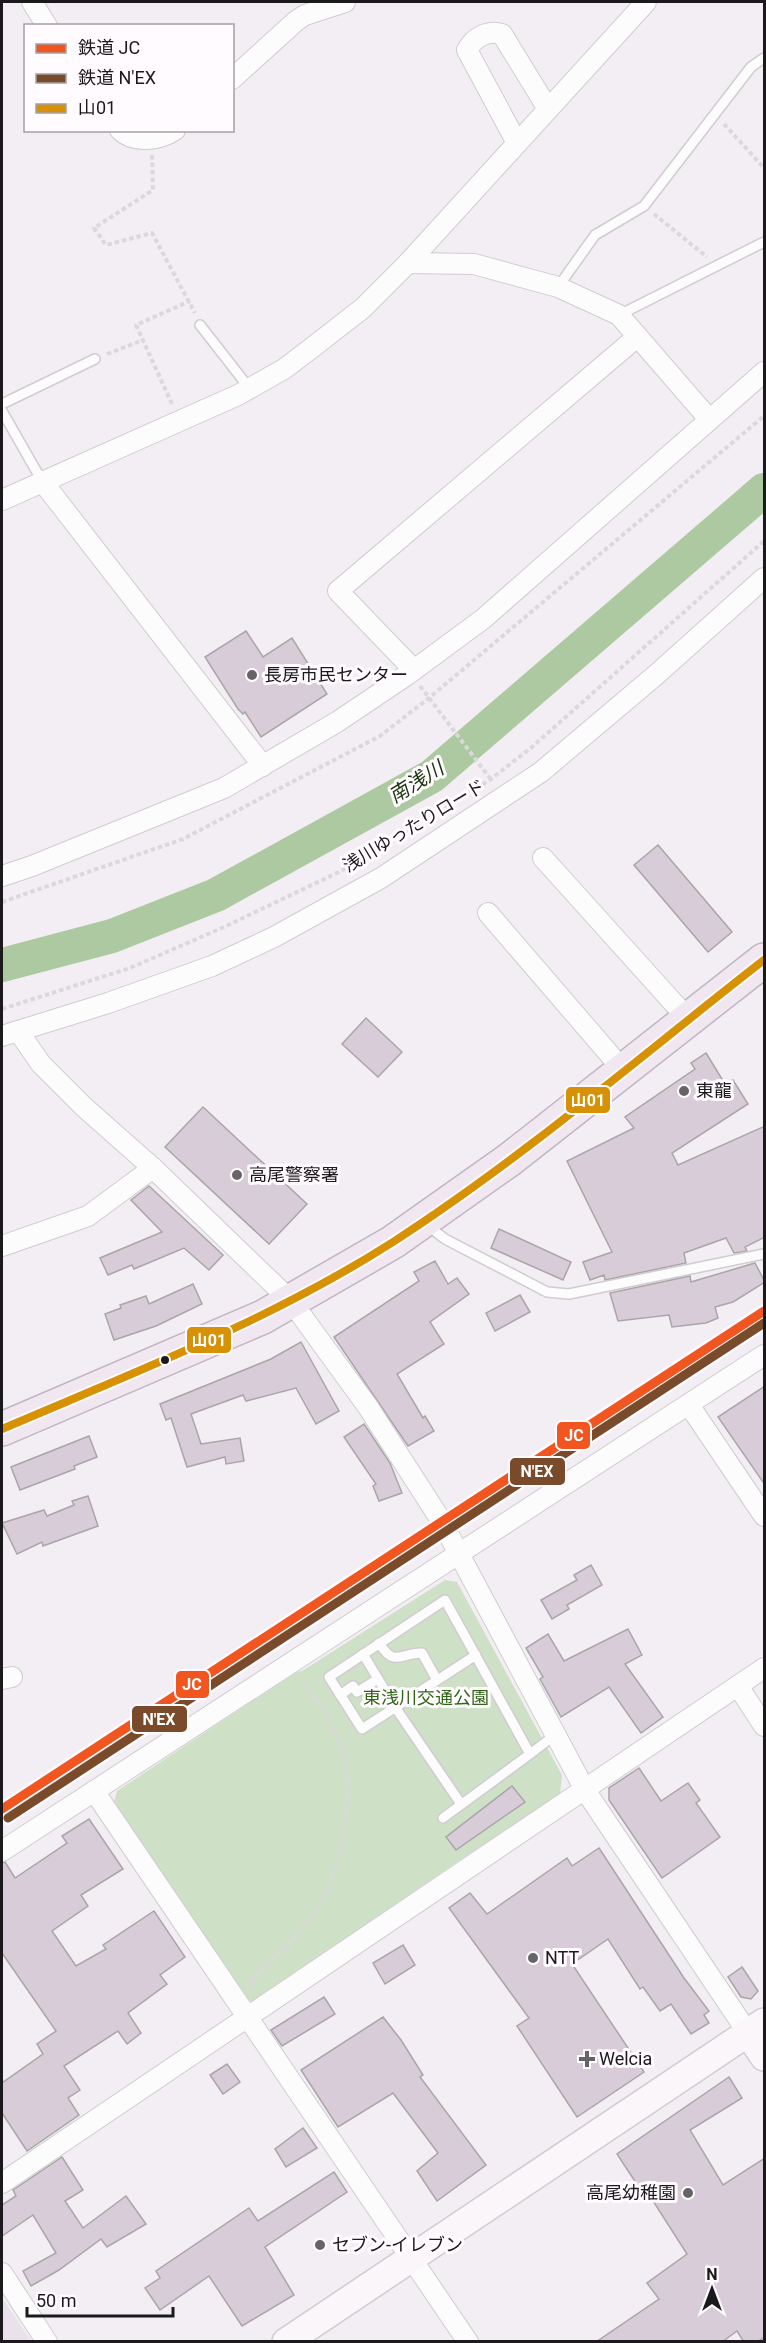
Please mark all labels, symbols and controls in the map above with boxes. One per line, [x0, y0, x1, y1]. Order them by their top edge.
legend [24, 24, 234, 132]
text: 鉄道 JC [78, 37, 140, 58]
text: 鉄道 N'EX [78, 67, 156, 88]
text: 山01 [78, 97, 116, 118]
place label: 長房市民センター [264, 664, 408, 685]
marker: 長房市民センター [245, 668, 259, 682]
water label: 南浅川 [384, 755, 449, 808]
street label: 浅川ゆったりロード [339, 775, 489, 876]
place label: 東龍 [696, 1080, 732, 1101]
marker: 東龍 [677, 1084, 691, 1098]
line badge: 山01 [565, 1086, 611, 1114]
text: 山01 [571, 1091, 605, 1110]
place label: 高尾警察署 [249, 1164, 339, 1185]
marker: 高尾警察署 [230, 1168, 244, 1182]
line badge: 山01 [186, 1326, 232, 1354]
text: 山01 [192, 1331, 226, 1350]
unlabelled marker [159, 1354, 171, 1366]
line badge: JC [556, 1421, 591, 1450]
text: JC [564, 1426, 584, 1445]
line badge: N'EX [509, 1457, 566, 1486]
text: N'EX [520, 1462, 554, 1481]
line badge: JC [175, 1670, 210, 1699]
text: JC [182, 1675, 202, 1694]
park label: 東浅川交通公園 [363, 1687, 489, 1708]
line badge: N'EX [131, 1705, 188, 1733]
text: N'EX [142, 1710, 176, 1729]
place label: NTT [545, 1947, 579, 1968]
marker: NTT [526, 1951, 540, 1965]
place label: Welcia [599, 2048, 652, 2069]
marker: Welcia [580, 2052, 594, 2066]
place label: 高尾幼稚園 [586, 2182, 676, 2203]
marker: 高尾幼稚園 [681, 2186, 695, 2200]
place label: セブン-イレブン [332, 2234, 463, 2255]
marker: セブン-イレブン [313, 2238, 327, 2252]
north arrow [682, 2259, 742, 2319]
text: N [706, 2265, 718, 2284]
scale bar [27, 2280, 172, 2318]
text: 50 m [36, 2290, 76, 2311]

